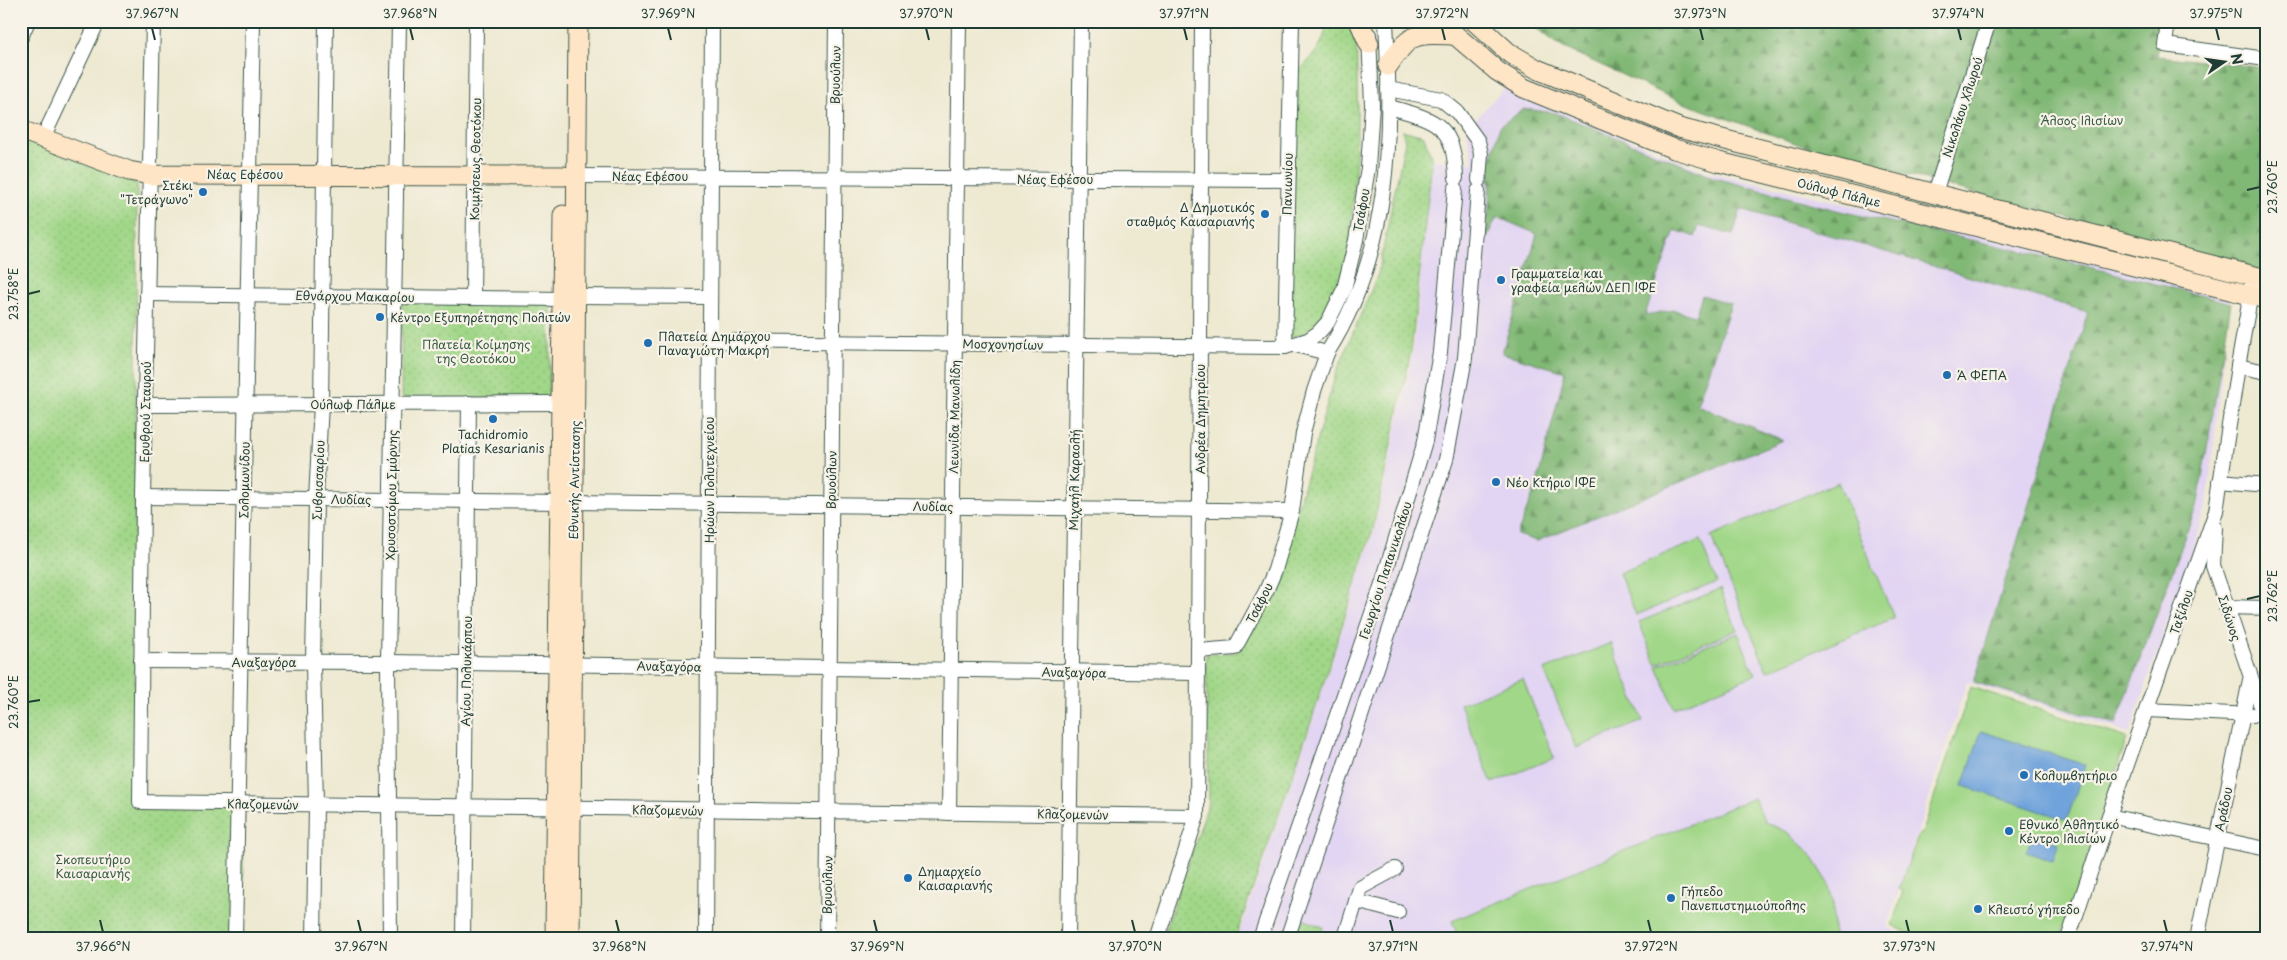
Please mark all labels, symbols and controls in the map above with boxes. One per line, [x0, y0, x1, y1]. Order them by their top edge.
text: 37.967°N [125, 4, 179, 22]
text: 37.968°N [383, 4, 437, 22]
text: 37.969°N [641, 4, 695, 22]
text: 37.970°N [899, 4, 953, 22]
text: 37.971°N [1159, 4, 1209, 22]
text: 37.972°N [1415, 4, 1469, 22]
text: 37.973°N [1673, 4, 1727, 22]
text: 37.974°N [1932, 4, 1984, 22]
text: 37.975°N [2189, 4, 2243, 22]
north arrow [2200, 38, 2250, 88]
street label: Βρυούλων [825, 45, 845, 105]
text: N [2226, 51, 2249, 67]
street label: Νικολάου Χλωρού [1937, 54, 1987, 160]
street label: Κοιμήσεως Θεοτόκου [465, 97, 485, 221]
park label: Άλσος Ιλισίων [2040, 111, 2124, 129]
street label: Πανιωνίου [1277, 153, 1297, 215]
text: 23.760°E [2263, 160, 2281, 214]
street label: Νέας Εφέσου [207, 165, 283, 183]
street label: Νέας Εφέσου [612, 167, 688, 185]
street label: Νέας Εφέσου [1017, 170, 1093, 188]
street label: Ούλωφ Πάλμε [1795, 173, 1883, 211]
place label: Στέκι "Τετράγωνο" [120, 176, 193, 208]
marker: Στέκι "Τετράγωνο" [197, 186, 209, 198]
street label: Τσάφου [1348, 187, 1374, 233]
place label: Δ Δημοτικός σταθμός Καισαριανής [1127, 198, 1255, 230]
marker: Δ Δημοτικός σταθμός Καισαριανής [1259, 208, 1271, 220]
place label: Γραμματεία και γραφεία μελών ΔΕΠ ΙΦΕ [1511, 264, 1657, 296]
text: 23.758°E [4, 268, 22, 320]
marker: Γραμματεία και γραφεία μελών ΔΕΠ ΙΦΕ [1495, 274, 1507, 286]
street label: Εθνάρχου Μακαρίου [295, 286, 415, 306]
place label: Κέντρο Εξυπηρέτησης Πολιτών [390, 308, 571, 326]
marker: Κέντρο Εξυπηρέτησης Πολιτών [374, 311, 386, 323]
place label: Πλατεία Δημάρχου Παναγιώτη Μακρή [658, 327, 771, 359]
street label: Μοσχονησίων [962, 334, 1044, 354]
park label: Πλατεία Κοίμησης της Θεοτόκου [422, 335, 530, 367]
marker: Πλατεία Δημάρχου Παναγιώτη Μακρή [642, 337, 654, 349]
street label: Λεωνίδα Μανωλίδη [944, 360, 964, 474]
street label: Ερυθρού Σταυρού [135, 361, 155, 463]
street label: Ανδρέα Δημητρίου [1191, 364, 1209, 474]
place label: Α΄ ΦΕΠΑ [1957, 366, 2007, 384]
marker: Α΄ ΦΕΠΑ [1941, 369, 1953, 381]
street label: Ούλωφ Πάλμε [310, 395, 396, 413]
marker: Tachidromio Platias Kesarianis [487, 413, 499, 425]
street label: Ηρώων Πολυτεχνείου [700, 417, 718, 543]
street label: Εθνικής Αντίστασης [564, 420, 584, 540]
place label: Tachidromio Platias Kesarianis [442, 425, 545, 457]
street label: Μιχαήλ Καραολή [1064, 429, 1084, 531]
street label: Χρυσοστόμου Σμύρνης [381, 430, 401, 560]
street label: Συβρισσαρίου [308, 439, 328, 520]
street label: Σολομωνίδου [234, 441, 254, 519]
street label: Βρυούλων [821, 450, 841, 510]
place label: Νέο Κτήριο ΙΦΕ [1506, 473, 1597, 491]
marker: Νέο Κτήριο ΙΦΕ [1490, 476, 1502, 488]
street label: Λυδίας [331, 490, 371, 508]
street label: Λυδίας [913, 497, 953, 515]
street label: Γεωργίου Παπανικολάου [1354, 499, 1416, 641]
text: 23.762°E [2263, 570, 2281, 622]
street label: Τσάφου [1241, 579, 1277, 627]
street label: Ταξίλου [2165, 587, 2197, 637]
street label: Σιδώνος [2214, 593, 2246, 643]
street label: Αγίου Πολυκάρπου [456, 615, 476, 726]
street label: Αναξαγόρα [232, 653, 297, 671]
street label: Αναξαγόρα [636, 656, 702, 676]
street label: Αναξαγόρα [1041, 662, 1107, 682]
text: 23.760°E [4, 675, 22, 729]
place label: Κολυμβητήριο [2034, 766, 2117, 784]
marker: Κολυμβητήριο [2018, 769, 2030, 781]
street label: Αράδου [2210, 785, 2236, 833]
street label: Κλαζομενών [227, 794, 299, 814]
street label: Κλαζομενών [632, 800, 704, 820]
street label: Κλαζομενών [1037, 804, 1109, 824]
place label: Εθνικό Αθλητικό Κέντρο Ιλισίων [2019, 815, 2120, 847]
marker: Εθνικό Αθλητικό Κέντρο Ιλισίων [2003, 825, 2015, 837]
park label: Σκοπευτήριο Καισαριανής [56, 850, 131, 882]
street label: Βρυούλων [817, 855, 837, 915]
place label: Δημαρχείο Καισαριανής [918, 862, 993, 894]
marker: Δημαρχείο Καισαριανής [902, 872, 914, 884]
place label: Γήπεδο Πανεπιστημιούπολης [1681, 882, 1806, 914]
marker: Γήπεδο Πανεπιστημιούπολης [1665, 892, 1677, 904]
place label: Κλειστό γήπεδο [1988, 900, 2080, 918]
marker: Κλειστό γήπεδο [1972, 903, 1984, 915]
text: 37.966°N [75, 937, 131, 955]
text: 37.967°N [334, 937, 388, 955]
text: 37.968°N [592, 937, 646, 955]
text: 37.969°N [850, 937, 904, 955]
text: 37.970°N [1108, 937, 1162, 955]
text: 37.971°N [1368, 937, 1418, 955]
text: 37.972°N [1624, 937, 1678, 955]
text: 37.973°N [1882, 937, 1936, 955]
text: 37.974°N [2141, 937, 2193, 955]

